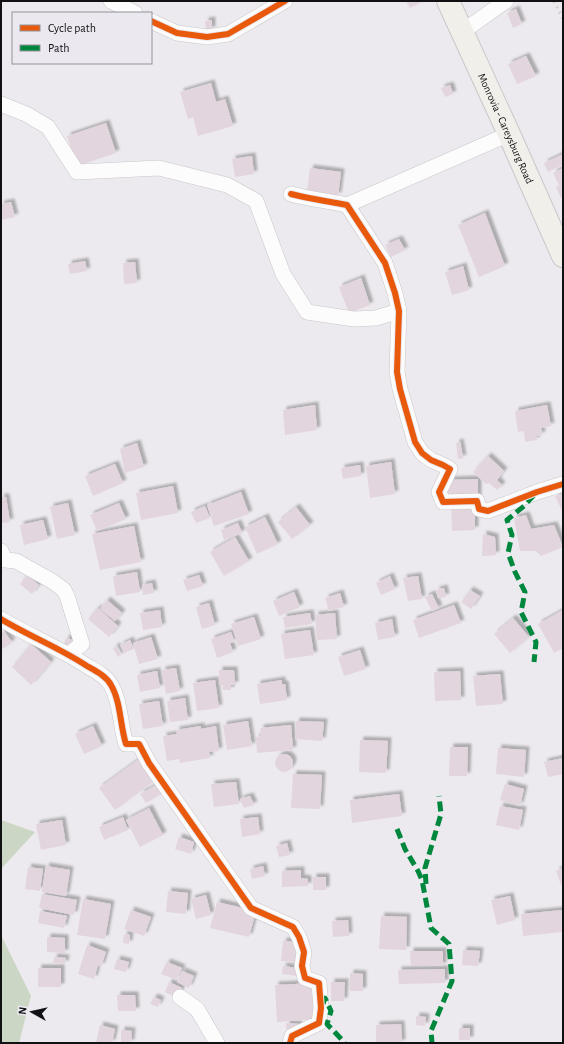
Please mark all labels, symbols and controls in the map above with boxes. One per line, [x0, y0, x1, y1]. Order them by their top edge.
legend [12, 12, 152, 64]
text: Cycle path [48, 22, 96, 35]
text: Path [48, 42, 70, 54]
street label: Monrovia - Careysburg Road [476, 72, 536, 185]
north arrow [12, 992, 52, 1032]
text: N [17, 1006, 29, 1015]

